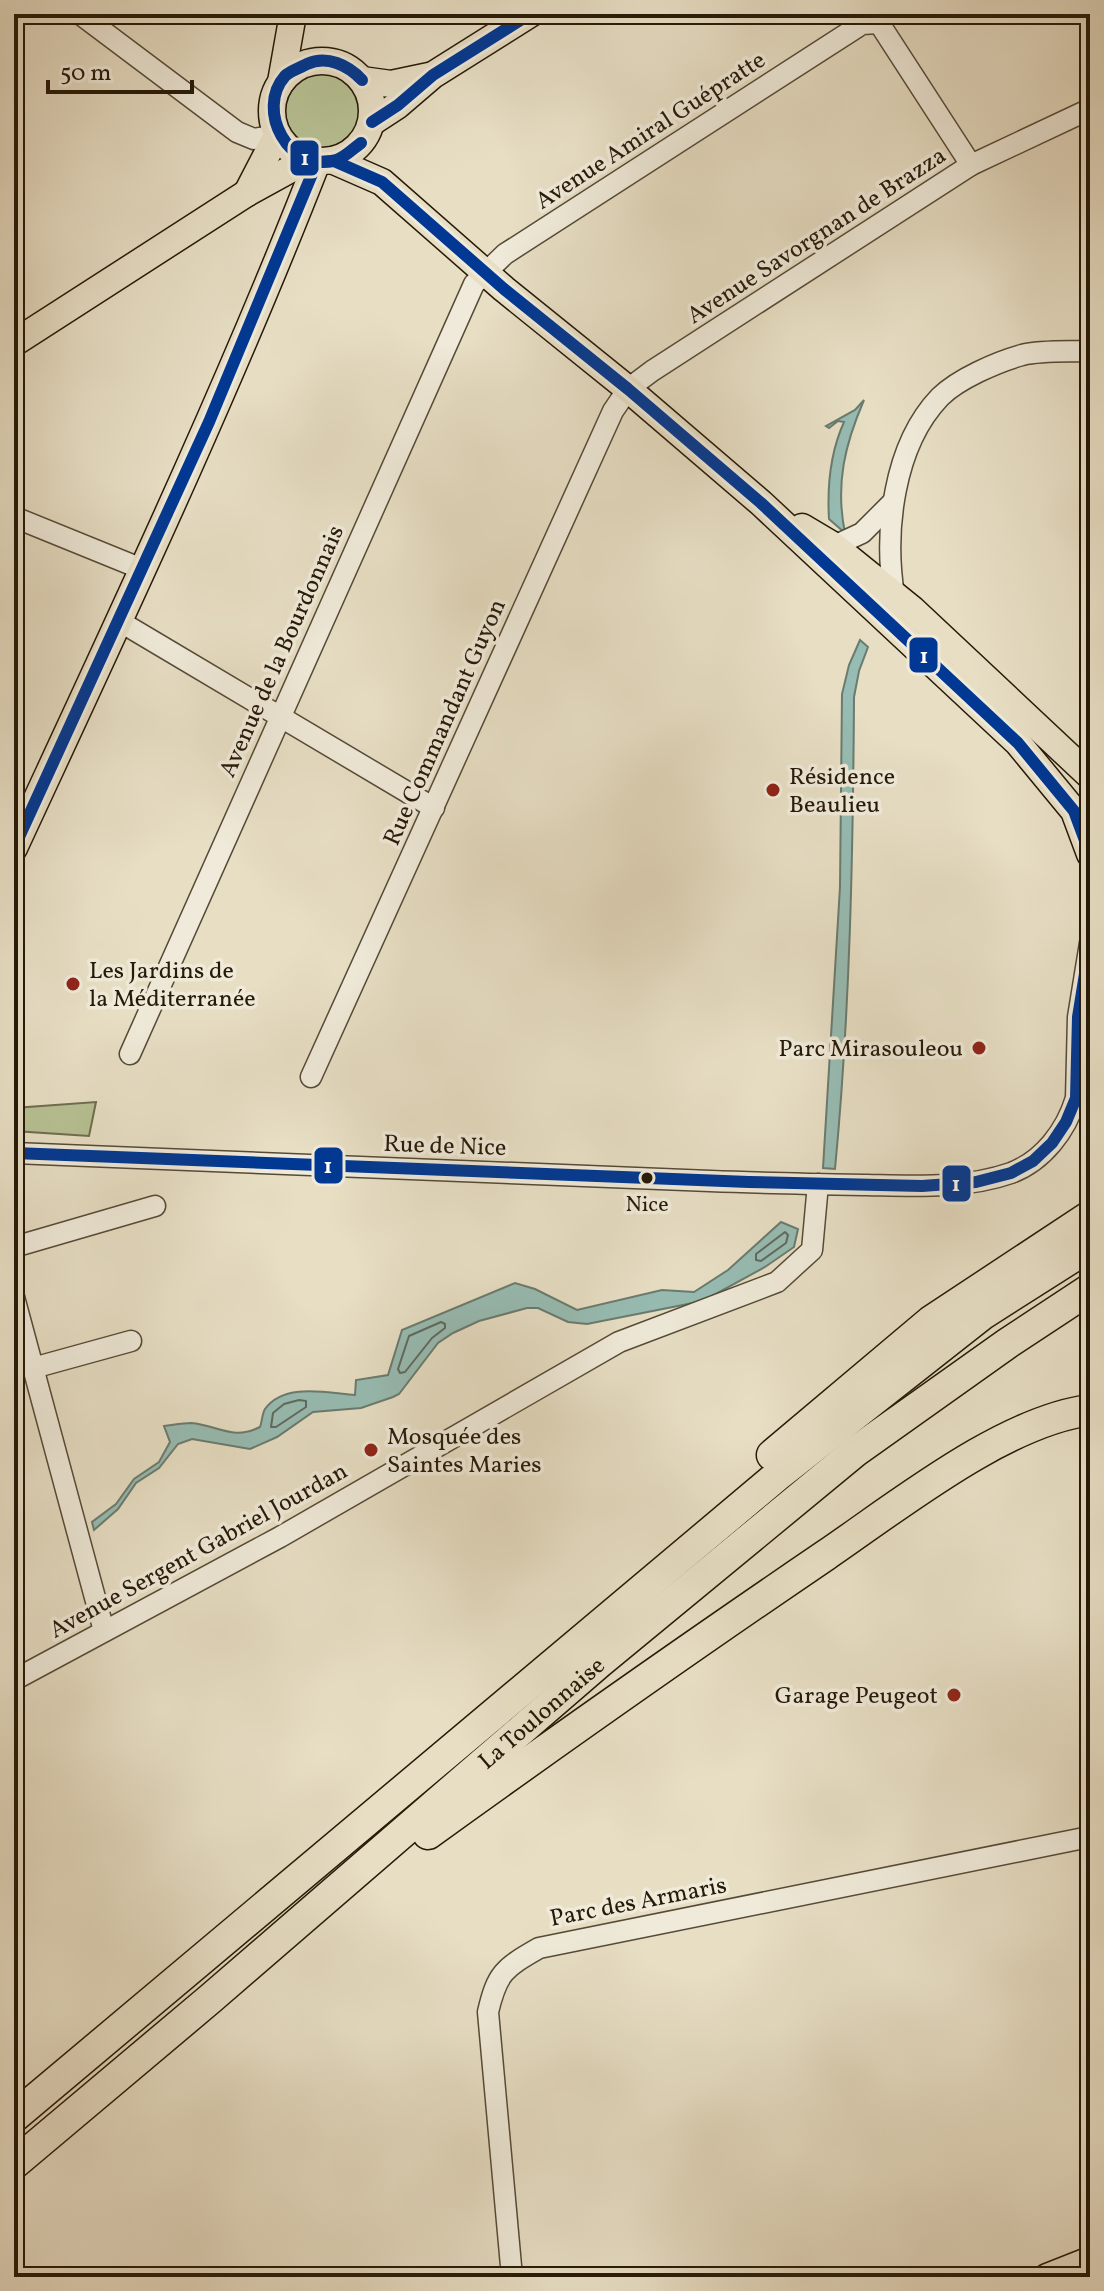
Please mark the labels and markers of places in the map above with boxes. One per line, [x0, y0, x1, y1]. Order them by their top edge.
place label: Résidence Beaulieu [789, 761, 895, 823]
marker: Résidence Beaulieu [764, 781, 782, 799]
place label: Les Jardins de la Méditerranée [89, 955, 256, 1017]
marker: Les Jardins de la Méditerranée [64, 975, 82, 993]
place label: Parc Mirasouleou [779, 1033, 963, 1067]
marker: Parc Mirasouleou [970, 1039, 988, 1057]
marker: Nice [639, 1170, 655, 1186]
place label: Nice [625, 1190, 669, 1221]
place label: Mosquée des Saintes Maries [387, 1421, 542, 1483]
marker: Mosquée des Saintes Maries [362, 1441, 380, 1459]
place label: Garage Peugeot [775, 1680, 938, 1714]
marker: Garage Peugeot [945, 1686, 963, 1704]

